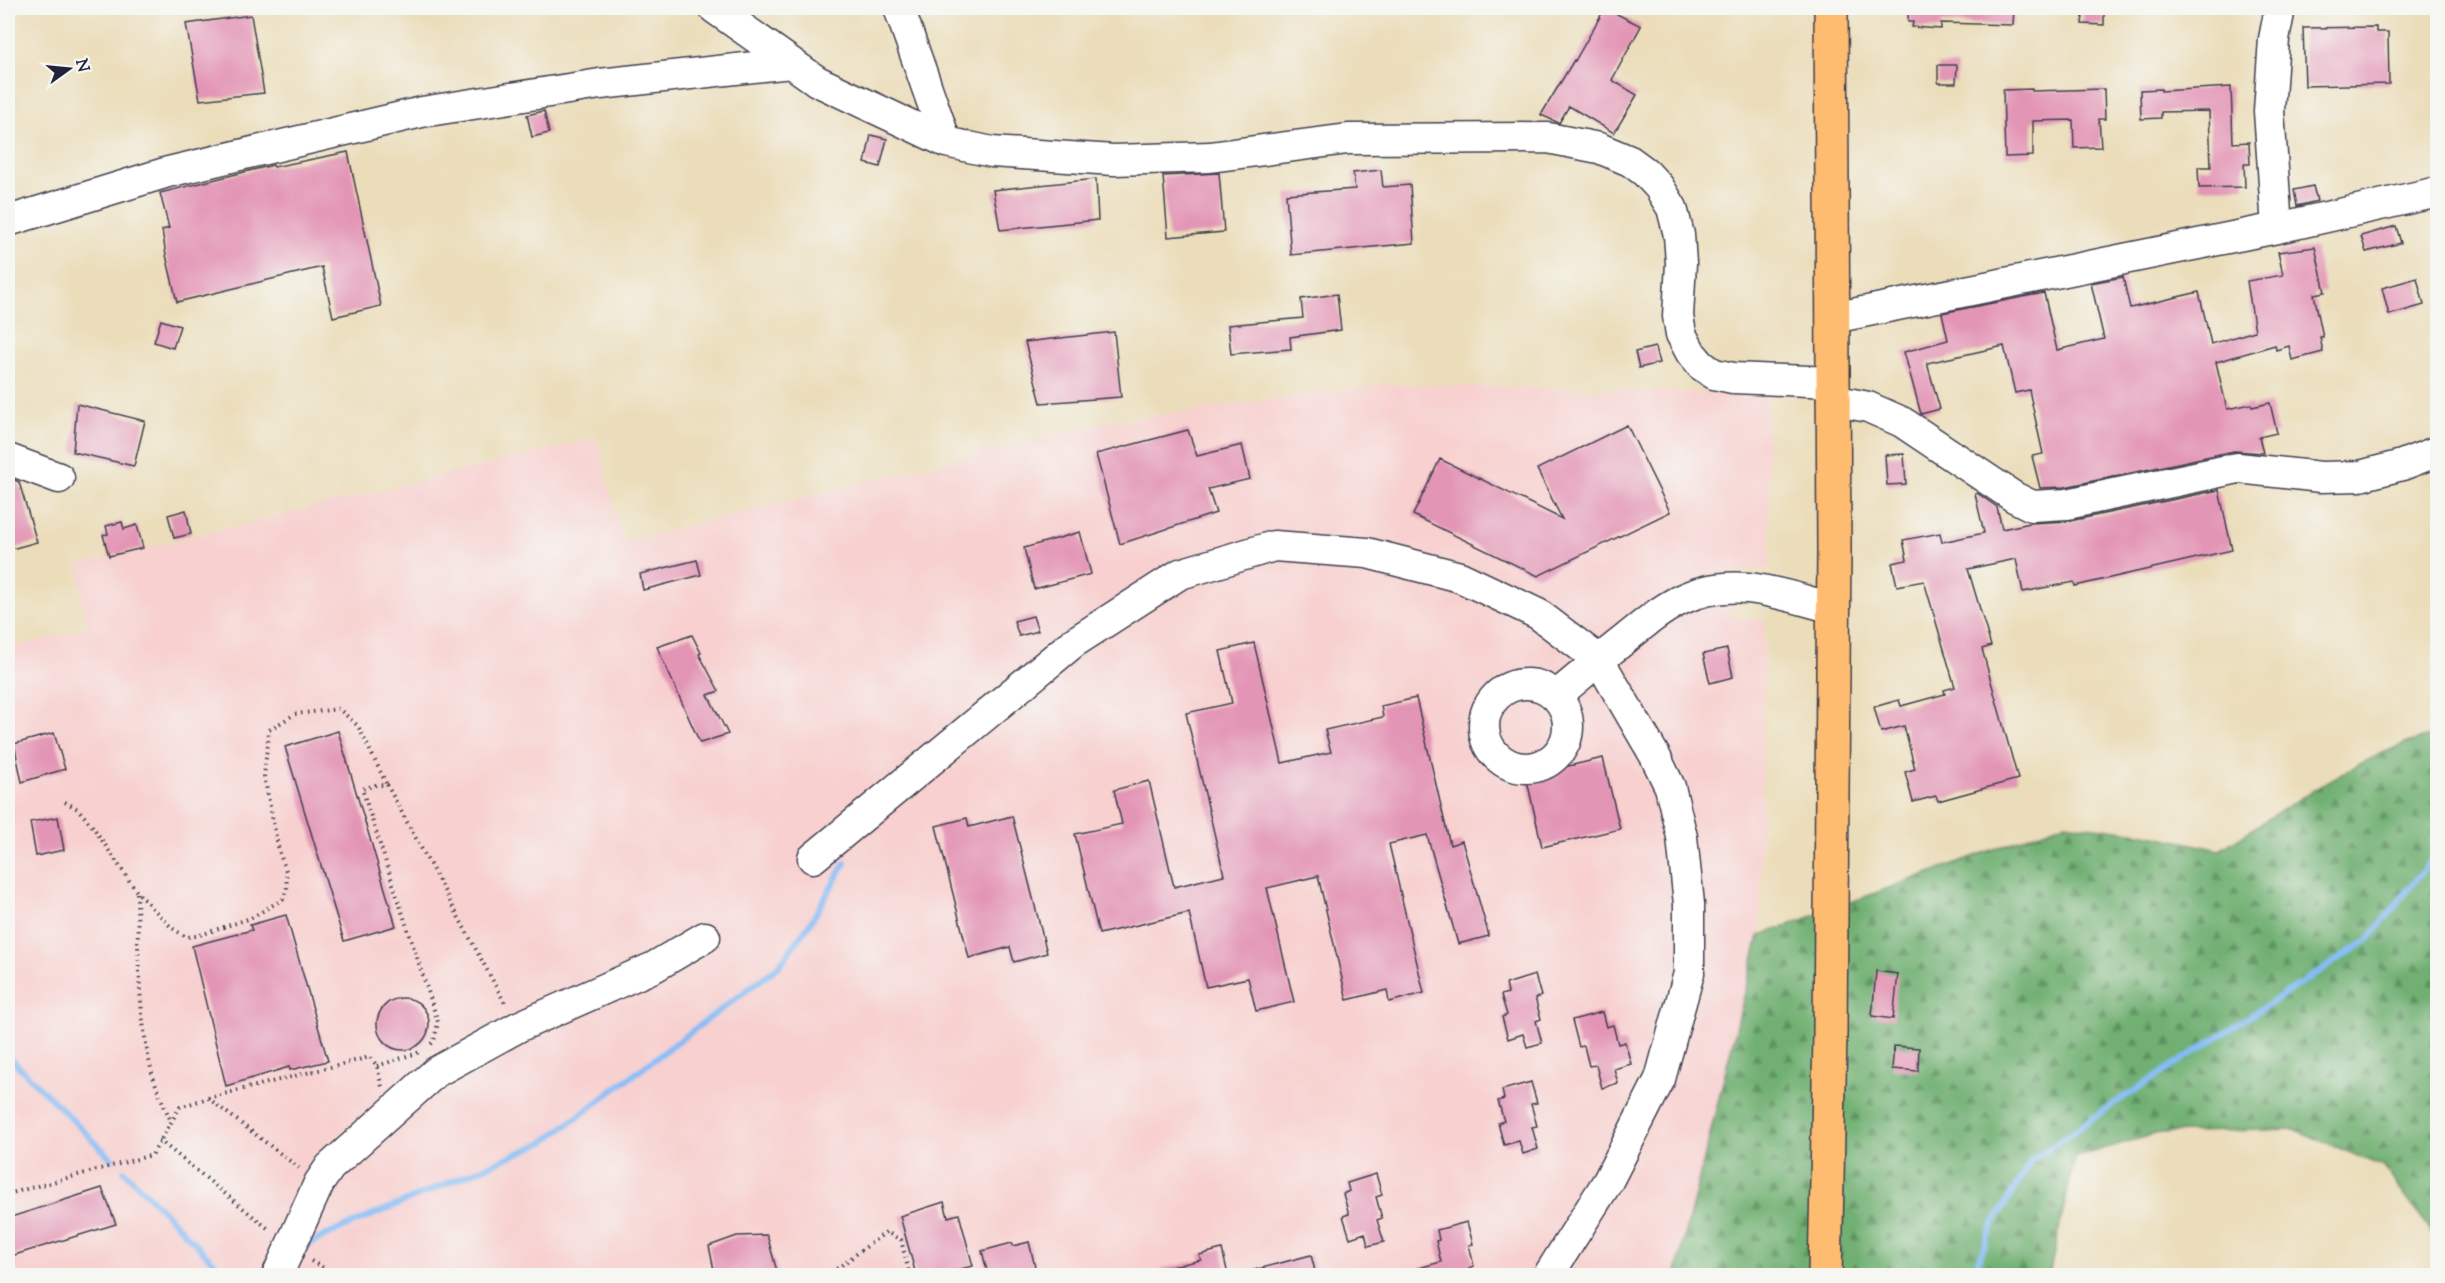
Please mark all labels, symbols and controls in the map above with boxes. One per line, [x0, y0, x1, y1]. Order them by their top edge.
north arrow [39, 39, 99, 99]
text: N [68, 57, 94, 75]

